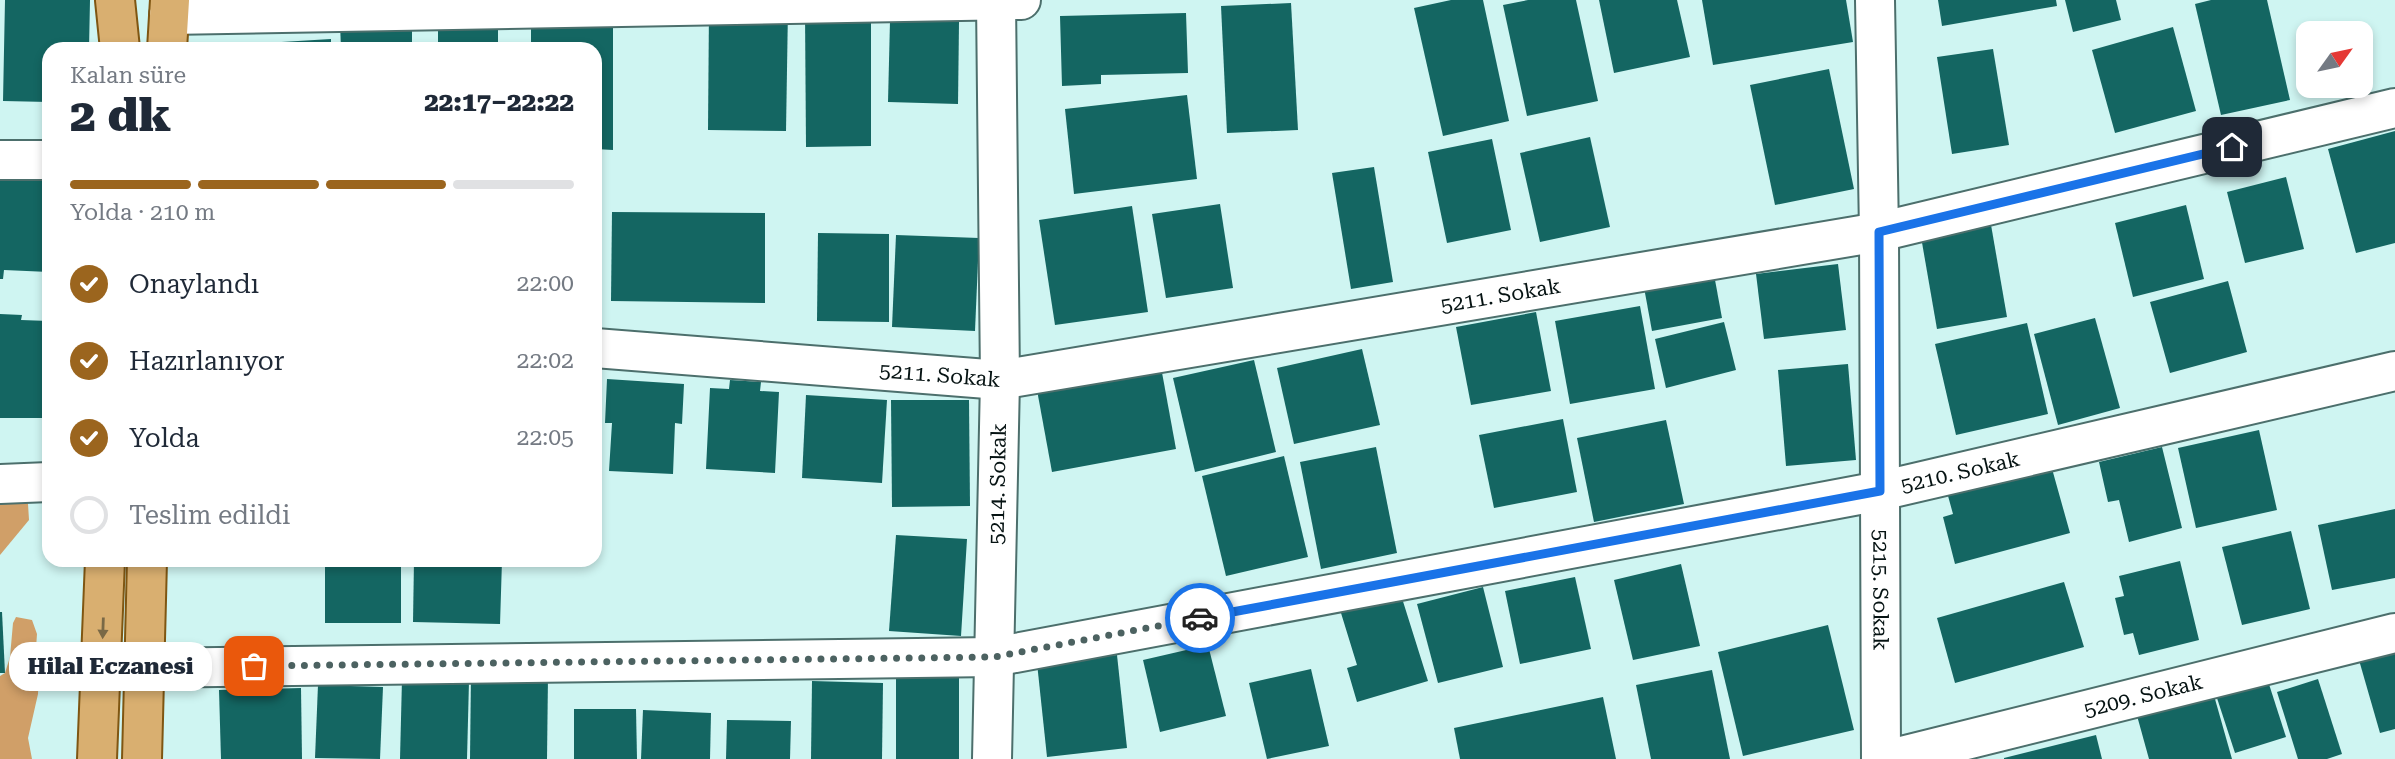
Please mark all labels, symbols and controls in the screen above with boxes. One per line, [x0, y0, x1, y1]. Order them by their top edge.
north arrow [2296, 21, 2373, 98]
map controls [2296, 21, 2373, 98]
text: Kalan süre [70, 62, 186, 89]
text: 22:17–22:22 [424, 87, 574, 117]
text: 2 dk [70, 88, 171, 142]
pin [2202, 117, 2262, 177]
icon: home [2213, 128, 2251, 166]
text: Yolda · 210 m [70, 199, 215, 226]
icon: check [70, 265, 108, 303]
text: Onaylandı [129, 269, 259, 299]
text: 22:00 [517, 270, 574, 297]
street label: 5211. Sokak [1439, 274, 1563, 318]
icon: check [70, 342, 108, 380]
text: Hazırlanıyor [129, 346, 284, 376]
text: 22:02 [517, 347, 574, 374]
street label: 5211. Sokak [878, 359, 1001, 392]
icon: check [70, 419, 108, 457]
text: Yolda [129, 423, 200, 453]
street label: 5214. Sokak [985, 423, 1011, 545]
text: 22:05 [517, 424, 574, 451]
street label: 5210. Sokak [1899, 447, 2022, 498]
text: Teslim edildi [129, 500, 290, 530]
street label: 5215. Sokak [1868, 529, 1893, 651]
courier [1165, 583, 1235, 653]
icon: car [1181, 599, 1219, 637]
one-way arrow [98, 617, 109, 639]
pin [224, 636, 284, 696]
callout: Hilal Eczanesi [9, 642, 212, 690]
icon: bag [235, 647, 273, 685]
text: Hilal Eczanesi [28, 653, 193, 680]
street label: 5209. Sokak [2081, 669, 2205, 722]

